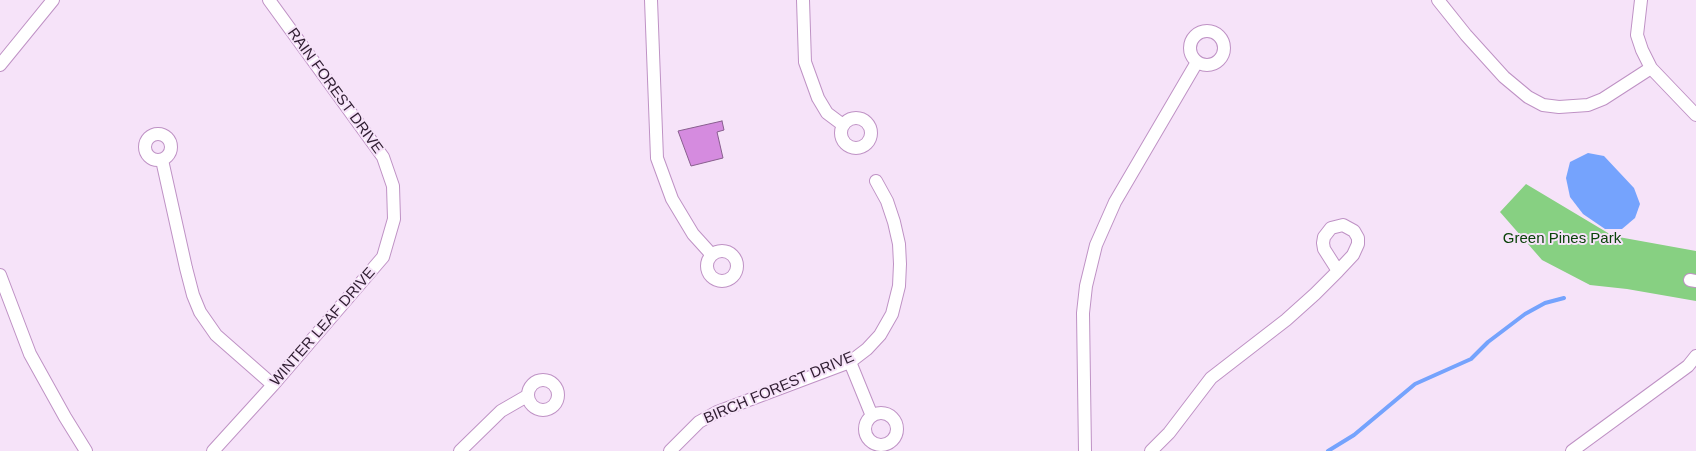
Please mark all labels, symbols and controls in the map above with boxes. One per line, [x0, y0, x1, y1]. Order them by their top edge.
street label: RAIN FOREST DRIVE [283, 25, 387, 157]
park label: Green Pines Park [1503, 230, 1621, 248]
street label: WINTER LEAF DRIVE [267, 264, 379, 390]
street label: BIRCH FOREST DRIVE [701, 348, 857, 428]

